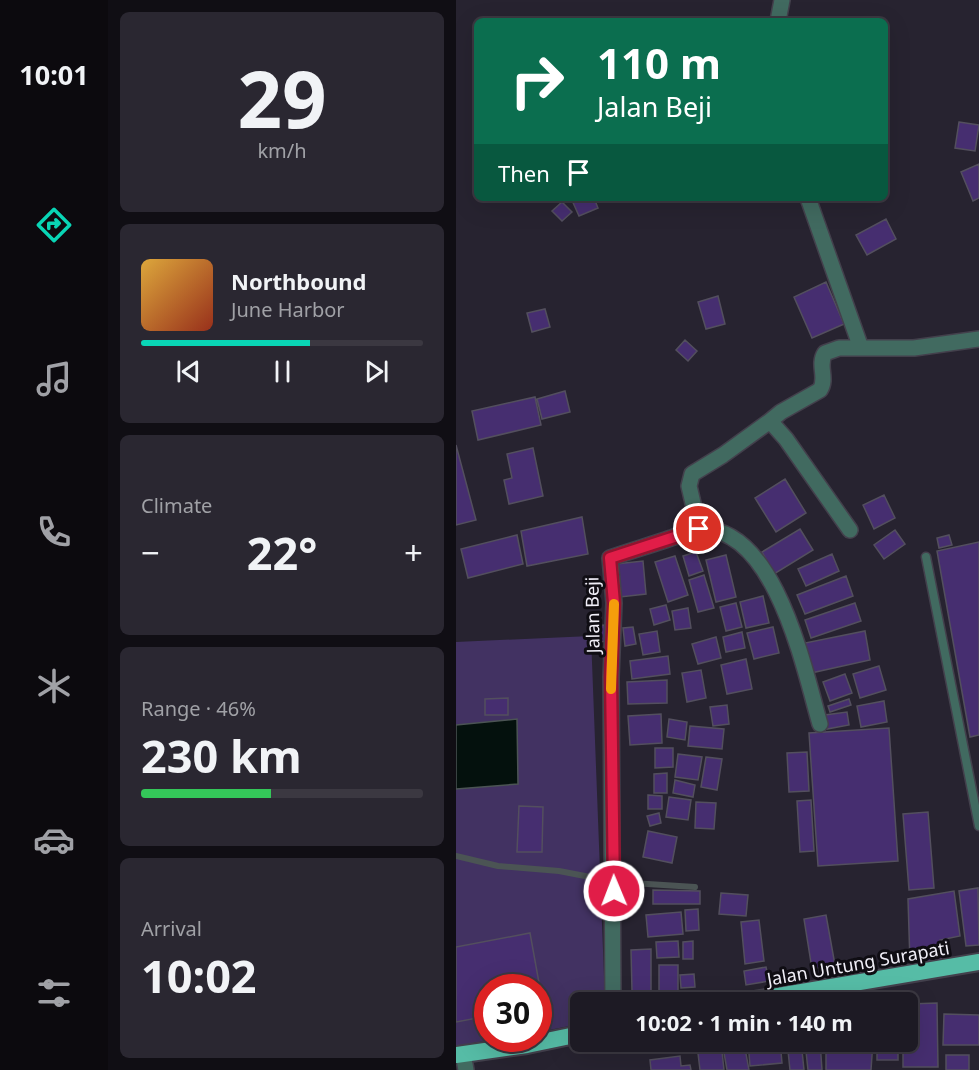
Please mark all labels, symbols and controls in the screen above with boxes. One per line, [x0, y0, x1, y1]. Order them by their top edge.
text: 110 m [597, 34, 721, 91]
icon: right [498, 42, 576, 120]
text: 29 [237, 45, 327, 151]
text: 10:01 [19, 56, 89, 93]
text: Jalan Beji [597, 88, 712, 125]
text: km/h [257, 137, 307, 164]
icon: arrive [562, 156, 595, 189]
text: Then [498, 158, 550, 188]
icon: directions [33, 204, 75, 246]
text: Northbound [231, 266, 366, 296]
text: June Harbor [231, 296, 345, 323]
icon: previous [172, 355, 205, 388]
icon: pause [266, 355, 299, 388]
icon: next [360, 355, 393, 388]
icon: music [33, 358, 75, 400]
text: Climate [141, 492, 212, 519]
pin [673, 503, 724, 554]
icon: phone [33, 511, 75, 553]
icon: arrive [682, 512, 715, 545]
text: 22° [247, 522, 317, 583]
text: − [141, 530, 160, 575]
text: + [404, 530, 423, 575]
street label: Jalan Beji [579, 576, 605, 656]
icon: climate [33, 665, 75, 707]
text: Range · 46% [141, 695, 256, 722]
text: 230 km [141, 725, 302, 786]
icon: car [33, 819, 75, 861]
position arrow [582, 859, 646, 923]
text: Arrival [141, 915, 202, 942]
street label: Jalan Untung Surapati [763, 935, 951, 991]
text: 10:02 [141, 945, 257, 1006]
icon: filters [33, 972, 75, 1014]
speed limit sign: 30 [474, 974, 552, 1052]
text: 10:02 · 1 min · 140 m [635, 1007, 853, 1037]

